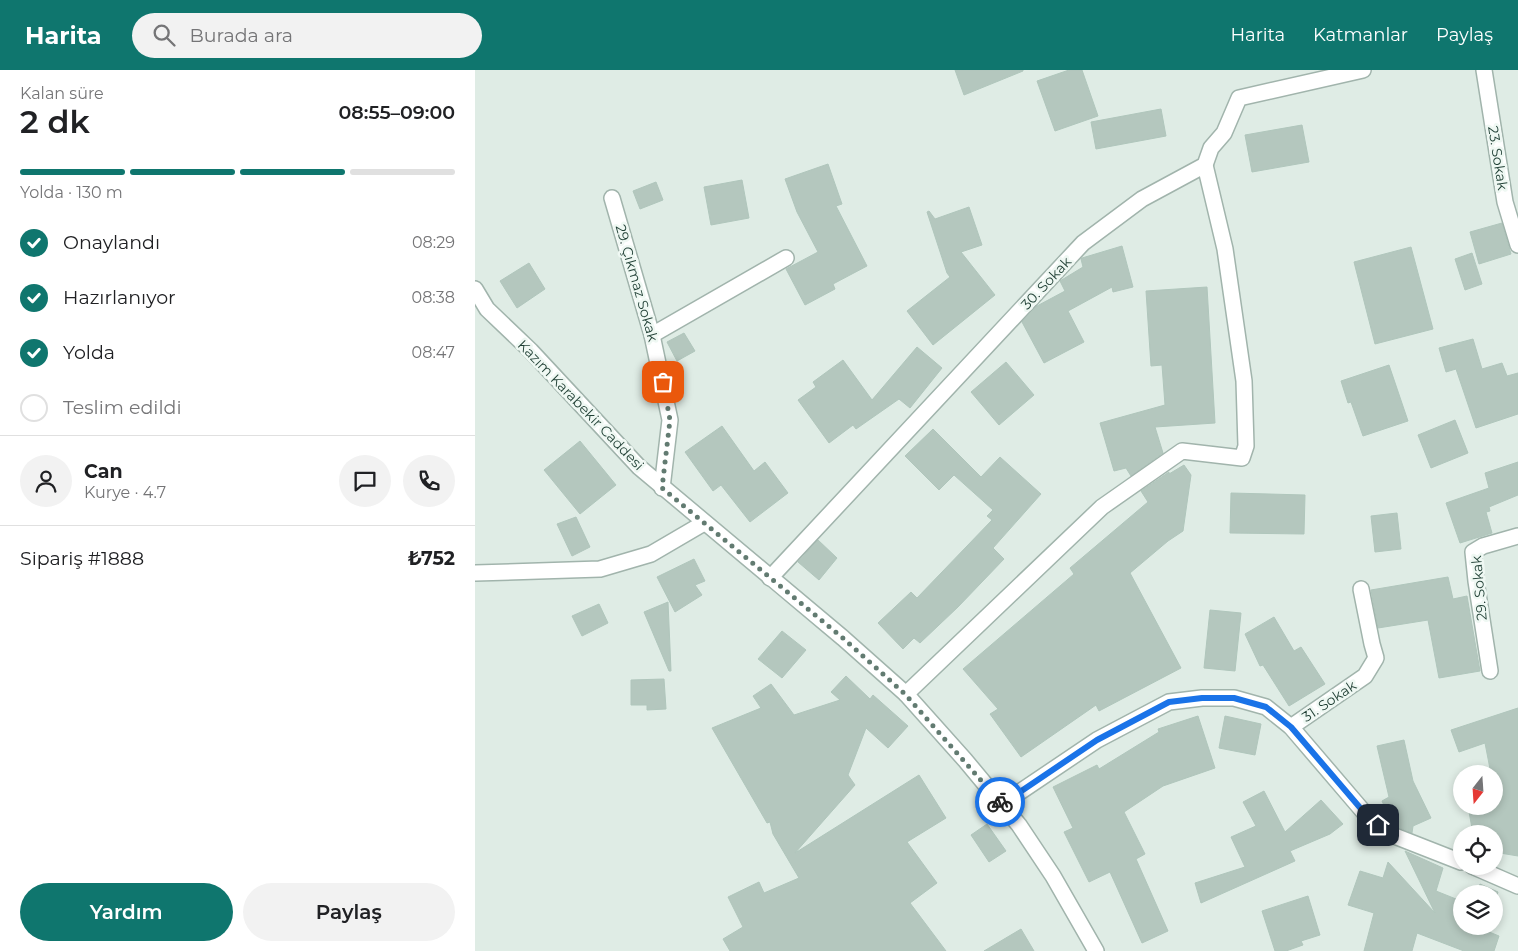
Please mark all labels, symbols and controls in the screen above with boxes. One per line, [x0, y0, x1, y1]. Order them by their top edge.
search box [132, 13, 482, 58]
text: Harita [25, 21, 102, 50]
icon: search [150, 21, 178, 49]
text: Burada ara [190, 24, 293, 47]
text: Harita [1230, 24, 1285, 46]
text: Katmanlar [1313, 24, 1408, 46]
text: Paylaş [1436, 24, 1493, 46]
text: Kalan süre [20, 84, 104, 103]
text: 08:55–09:00 [339, 101, 455, 124]
text: 2 dk [20, 102, 90, 141]
street label: 23. Sokak [1484, 125, 1512, 192]
text: Yolda · 130 m [20, 183, 123, 202]
street label: 29. Çıkmaz Sokak [612, 222, 663, 344]
icon: check [20, 229, 48, 257]
text: Onaylandı [63, 231, 160, 254]
text: 08:29 [412, 233, 455, 252]
street label: 30. Sokak [1017, 252, 1075, 313]
icon: check [20, 284, 48, 312]
text: Hazırlanıyor [63, 286, 176, 309]
text: 08:38 [412, 288, 455, 307]
street label: Kazım Karabekir Caddesi [514, 336, 648, 474]
icon: check [20, 339, 48, 367]
text: Yolda [63, 341, 115, 364]
text: 08:47 [412, 343, 455, 362]
pin [642, 361, 684, 403]
icon: bag [649, 368, 677, 396]
text: Teslim edildi [63, 396, 182, 419]
button: person [20, 455, 72, 507]
button: chat [339, 455, 391, 507]
button: phone [403, 455, 455, 507]
text: Can [84, 460, 123, 483]
text: Kurye · 4.7 [84, 483, 166, 502]
text: Sipariş #1888 [20, 547, 144, 570]
text: ₺752 [408, 547, 455, 570]
street label: 29. Sokak [1467, 554, 1491, 621]
street label: 31. Sokak [1298, 676, 1360, 726]
north arrow [1453, 765, 1503, 815]
map controls [1453, 765, 1503, 935]
courier [975, 777, 1025, 827]
icon: bike [986, 788, 1014, 816]
pin [1357, 804, 1399, 846]
icon: home [1364, 811, 1392, 839]
button: locate [1453, 825, 1503, 875]
button: Yardım [20, 883, 233, 941]
button: Paylaş [243, 883, 455, 941]
button: layers [1453, 885, 1503, 935]

